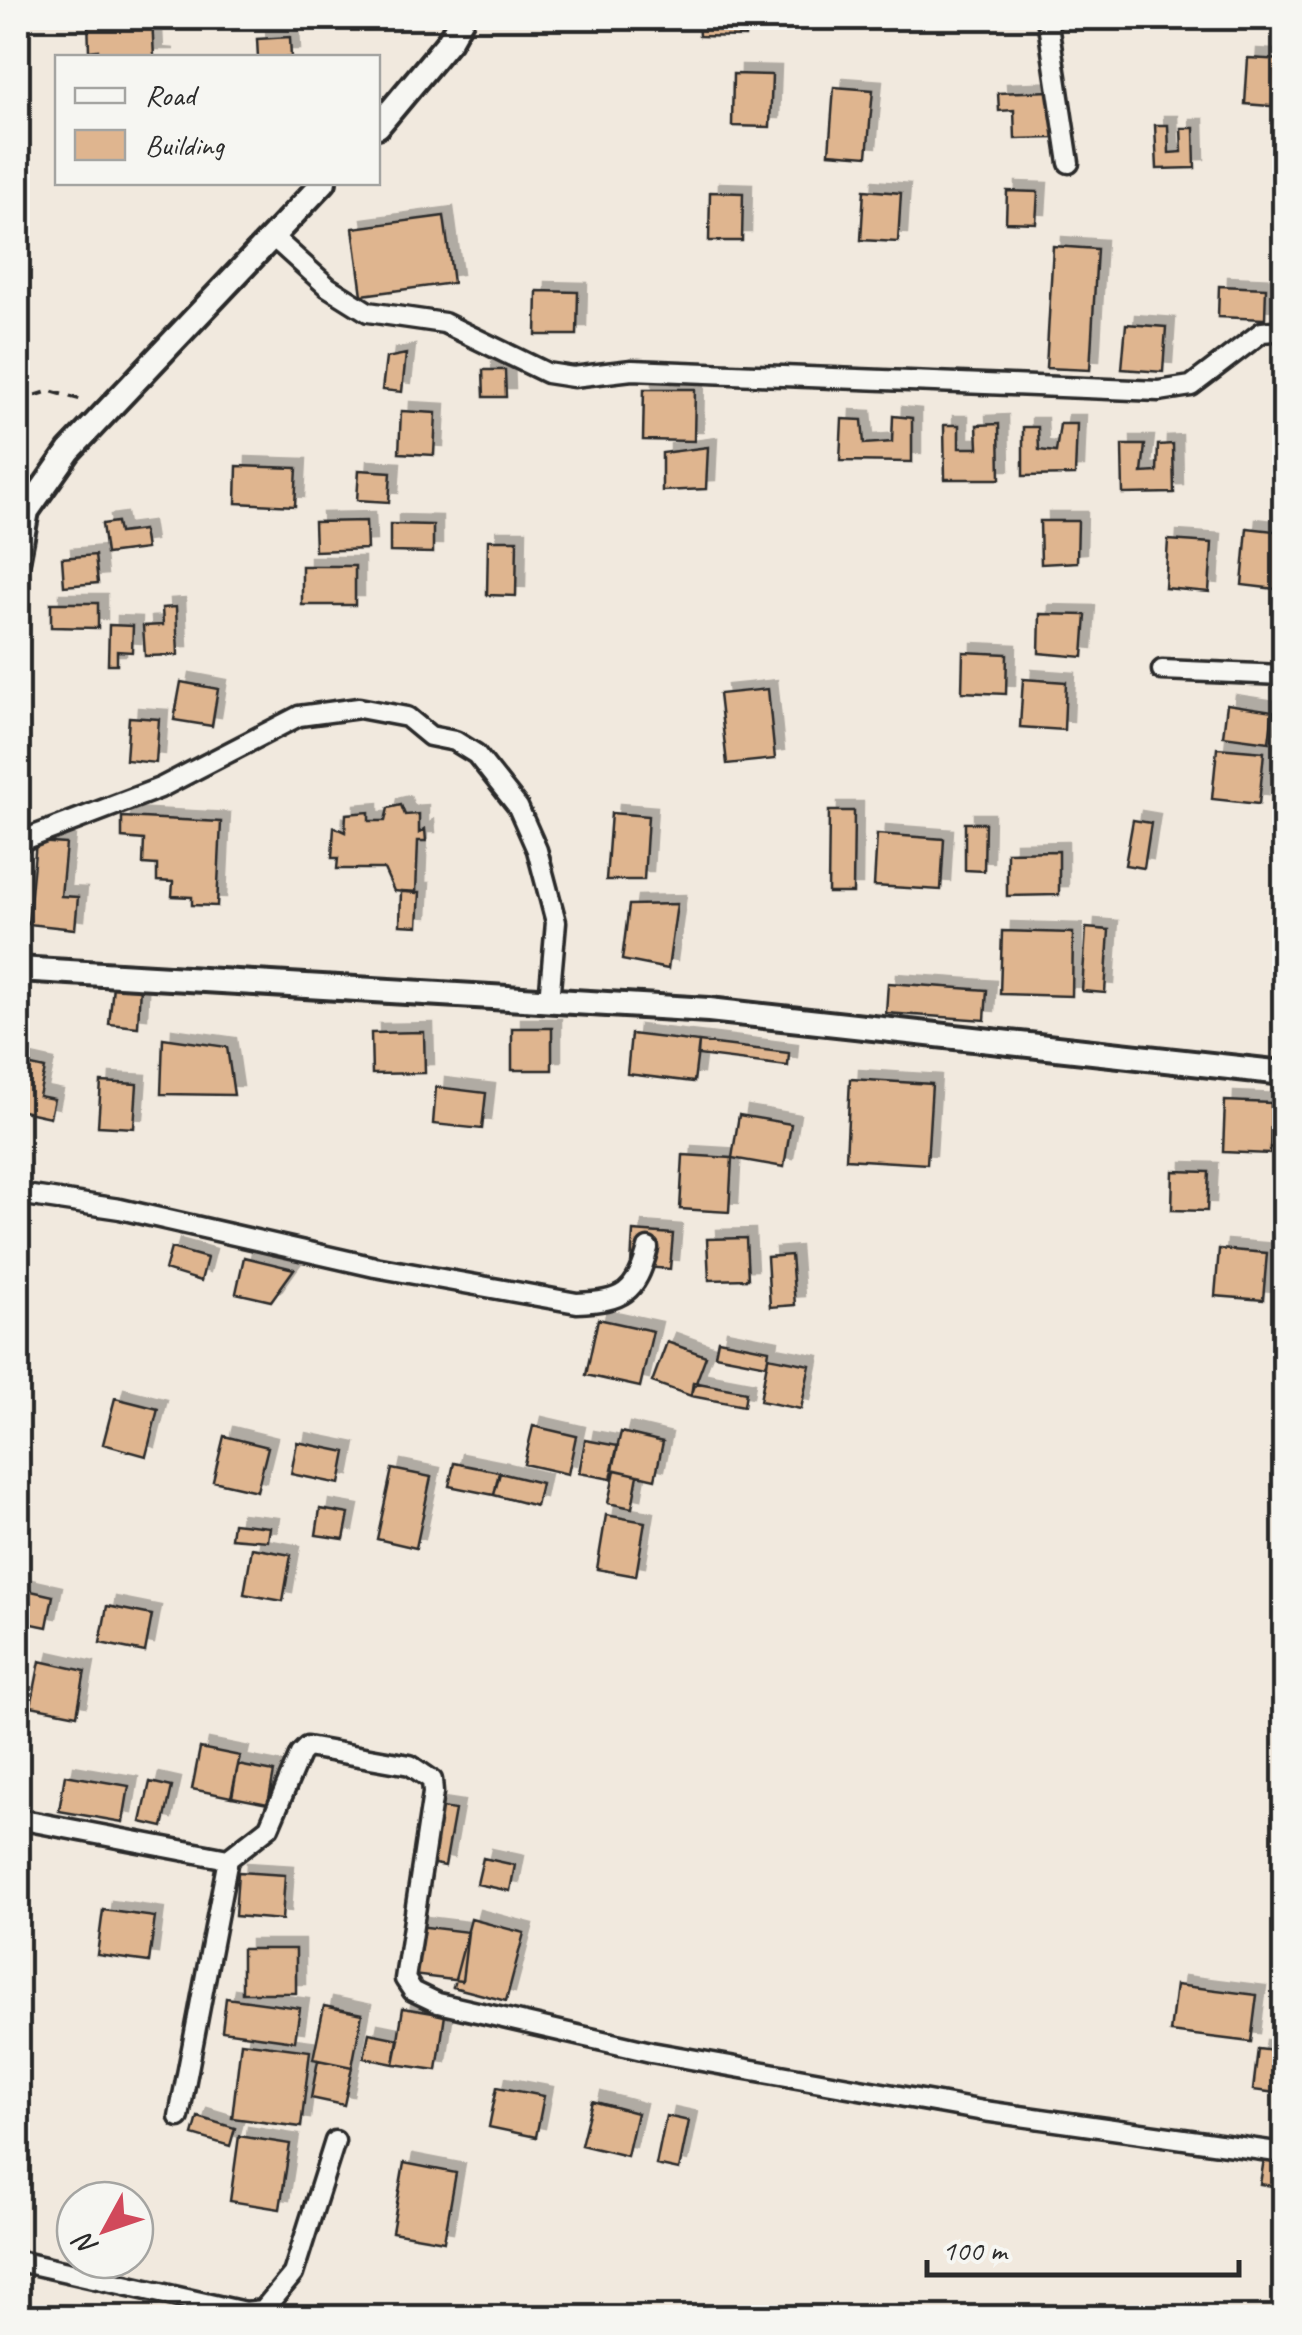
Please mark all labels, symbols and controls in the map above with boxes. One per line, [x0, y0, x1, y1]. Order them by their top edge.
legend [55, 55, 380, 185]
text: Road [145, 76, 199, 114]
text: Building [145, 126, 225, 164]
north arrow [55, 2180, 155, 2280]
scale bar [927, 2215, 1240, 2277]
text: N [64, 2224, 105, 2264]
text: 100 m [942, 2231, 1009, 2269]

